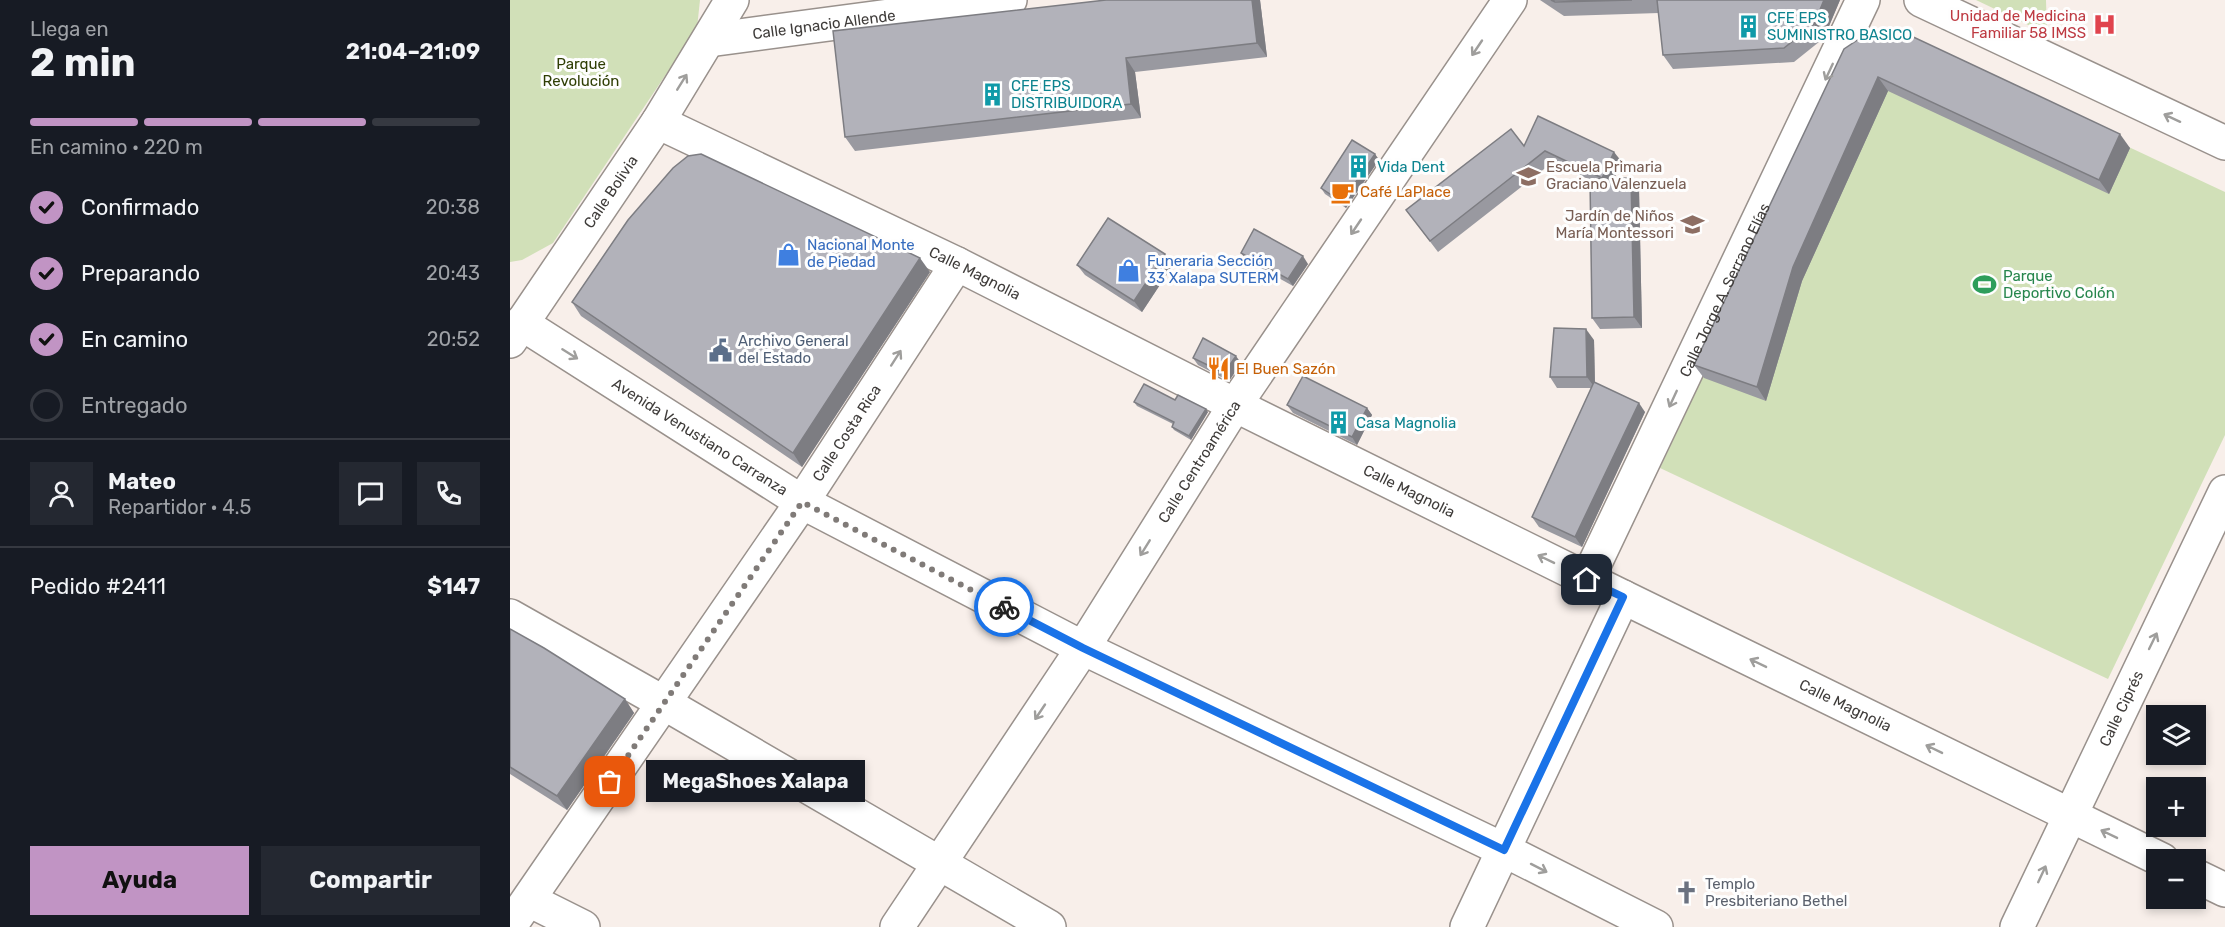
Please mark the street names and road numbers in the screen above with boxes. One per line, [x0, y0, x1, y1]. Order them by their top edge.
street label: Calle Ignacio Allende [751, 6, 897, 43]
street label: Calle Bolivia [580, 152, 642, 232]
street label: Calle Jorge A. Serrano Elías [1676, 200, 1774, 380]
street label: Calle Magnolia [926, 243, 1024, 304]
street label: Avenida Venustiano Carranza [609, 374, 791, 499]
street label: Calle Costa Rica [809, 381, 885, 485]
street label: Calle Centroamérica [1154, 397, 1245, 526]
street label: Calle Magnolia [1360, 461, 1458, 521]
street label: Calle Ciprés [2096, 668, 2147, 750]
street label: Calle Magnolia [1796, 675, 1894, 736]

